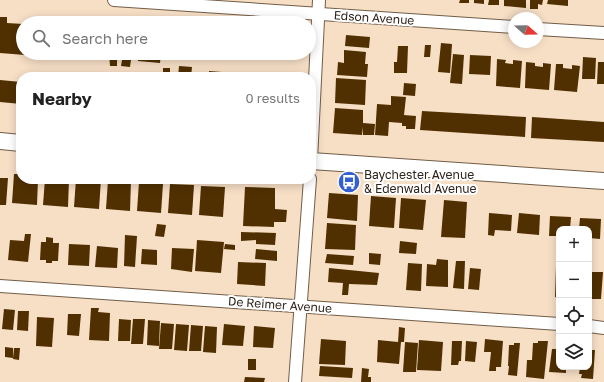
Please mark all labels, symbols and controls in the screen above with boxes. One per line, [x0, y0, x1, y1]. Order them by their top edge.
street label: Edson Avenue [333, 7, 415, 28]
north arrow [508, 12, 544, 48]
search box [16, 16, 316, 60]
icon: search [30, 27, 52, 49]
text: Search here [62, 29, 148, 47]
text: Nearby [32, 88, 92, 109]
text: 0 results [245, 90, 300, 106]
place label: Baychester Avenue & Edenwald Avenue [364, 167, 477, 196]
bus stop icon: Baychester Avenue & Edenwald Avenue [336, 169, 362, 195]
map controls [556, 226, 592, 370]
button: + [556, 226, 592, 262]
button: − [556, 262, 592, 298]
street label: De Reimer Avenue [228, 293, 333, 316]
button: locate [556, 298, 592, 334]
button: layers [556, 334, 592, 370]

